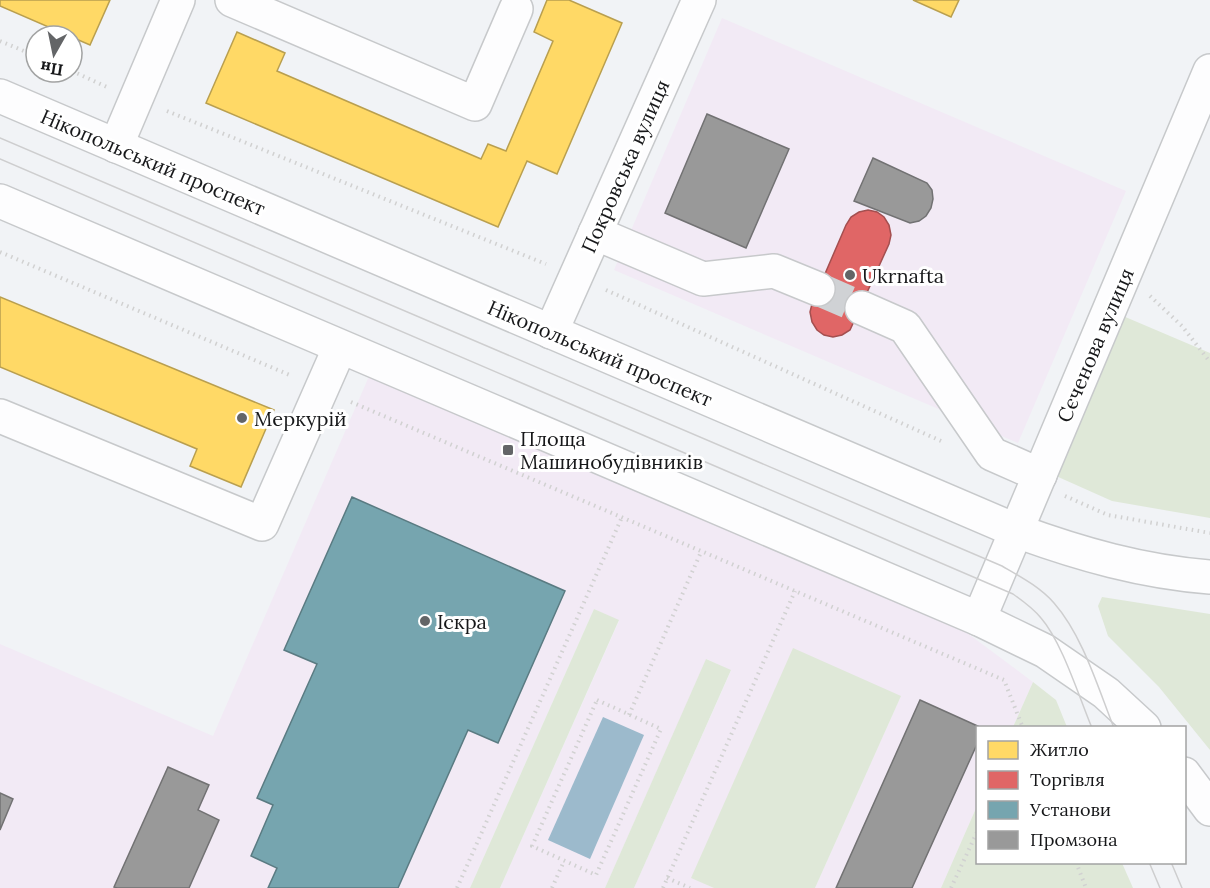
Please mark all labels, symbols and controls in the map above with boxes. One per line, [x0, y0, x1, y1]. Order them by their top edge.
north arrow [24, 24, 84, 84]
text: Пн [39, 57, 65, 81]
street label: Покровська вулиця [576, 76, 674, 256]
street label: Нікопольський проспект [37, 103, 269, 221]
place label: Ukrnafta [862, 263, 944, 288]
street label: Сєченова вулиця [1051, 264, 1139, 426]
marker: Ukrnafta [843, 268, 857, 282]
street label: Нікопольський проспект [484, 294, 716, 412]
place label: Меркурій [254, 406, 347, 431]
marker: Меркурій [235, 411, 249, 425]
place label: Площа Машинобудівників [520, 426, 703, 474]
marker: Площа Машинобудівників [501, 443, 515, 457]
place label: Іскра [437, 609, 487, 634]
marker: Іскра [418, 614, 432, 628]
legend [976, 726, 1186, 864]
text: Житло [1030, 738, 1089, 761]
text: Торгівля [1030, 768, 1105, 791]
text: Установи [1029, 798, 1111, 821]
text: Промзона [1030, 828, 1118, 851]

